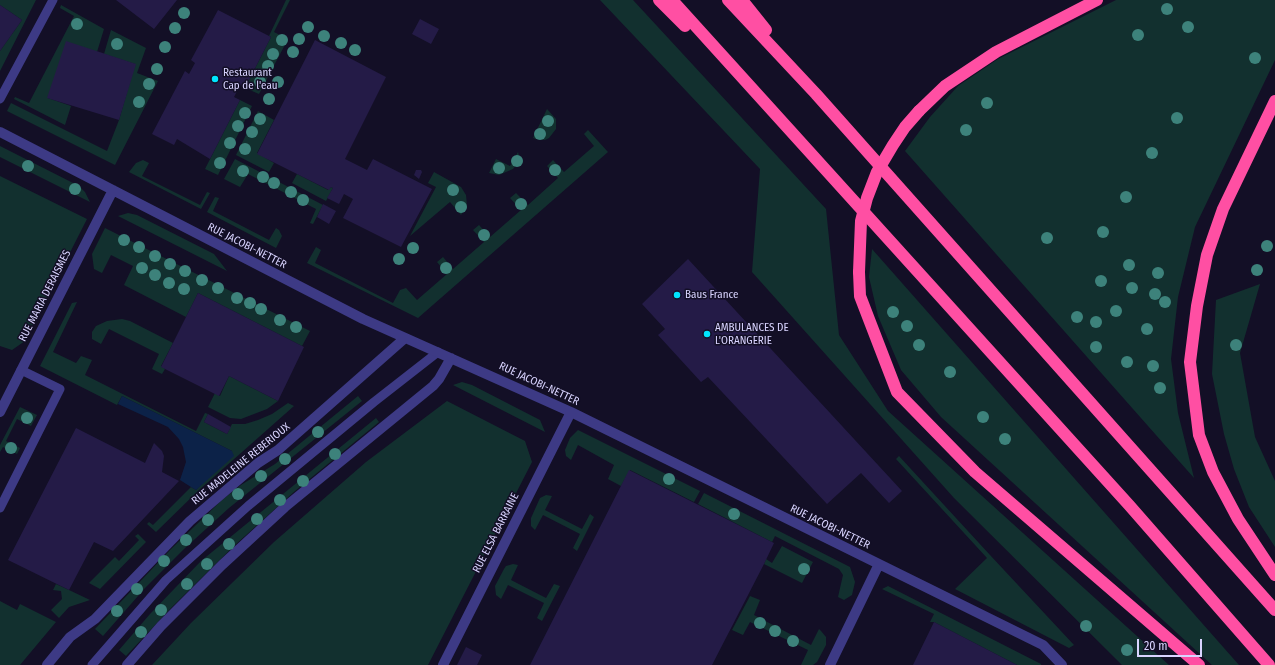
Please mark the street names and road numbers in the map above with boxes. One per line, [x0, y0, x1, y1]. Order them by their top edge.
street label: RUE JACOBI-NETTER [205, 220, 289, 272]
street label: RUE MARIA DERAISMES [16, 248, 74, 344]
street label: RUE JACOBI-NETTER [497, 360, 581, 408]
street label: RUE MADELEINE REBERIOUX [189, 420, 293, 508]
street label: RUE ELSA BARRAINE [470, 491, 522, 575]
street label: RUE JACOBI-NETTER [788, 502, 872, 552]

